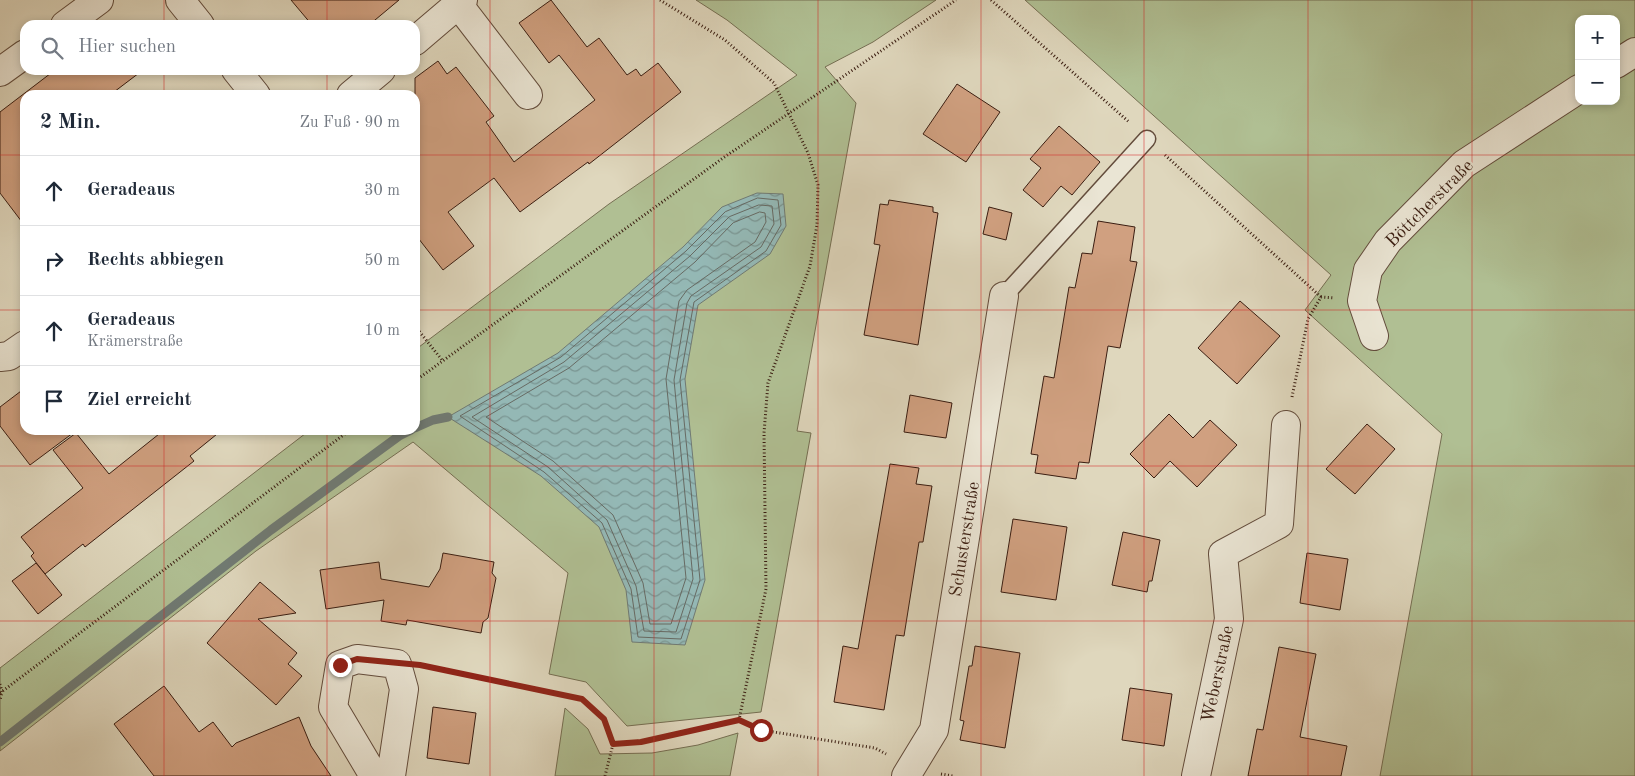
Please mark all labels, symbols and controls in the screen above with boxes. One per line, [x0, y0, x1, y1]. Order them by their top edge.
map controls [1575, 15, 1620, 105]
button: + [1575, 15, 1620, 60]
search box [20, 20, 420, 75]
icon: search [38, 34, 66, 62]
text: Hier suchen [78, 38, 176, 57]
button: − [1575, 60, 1620, 105]
text: 2 Min. [40, 112, 101, 133]
text: Zu Fuß · 90 m [300, 115, 400, 131]
street label: Böttcherstraße [1383, 157, 1477, 251]
icon: ahead [40, 177, 68, 205]
text: Geradeaus [87, 181, 175, 200]
text: 30 m [364, 183, 400, 199]
icon: right [40, 247, 68, 275]
text: Rechts abbiegen [87, 251, 224, 270]
text: 50 m [364, 253, 400, 269]
text: Geradeaus [87, 311, 175, 330]
icon: ahead [40, 317, 68, 345]
text: 10 m [364, 323, 400, 339]
text: Krämerstraße [87, 334, 183, 350]
icon: arrive [40, 387, 68, 415]
text: Ziel erreicht [87, 391, 192, 410]
street label: Schusterstraße [947, 480, 983, 598]
street label: Weberstraße [1199, 624, 1237, 724]
route end [329, 654, 352, 677]
route start [750, 719, 773, 742]

